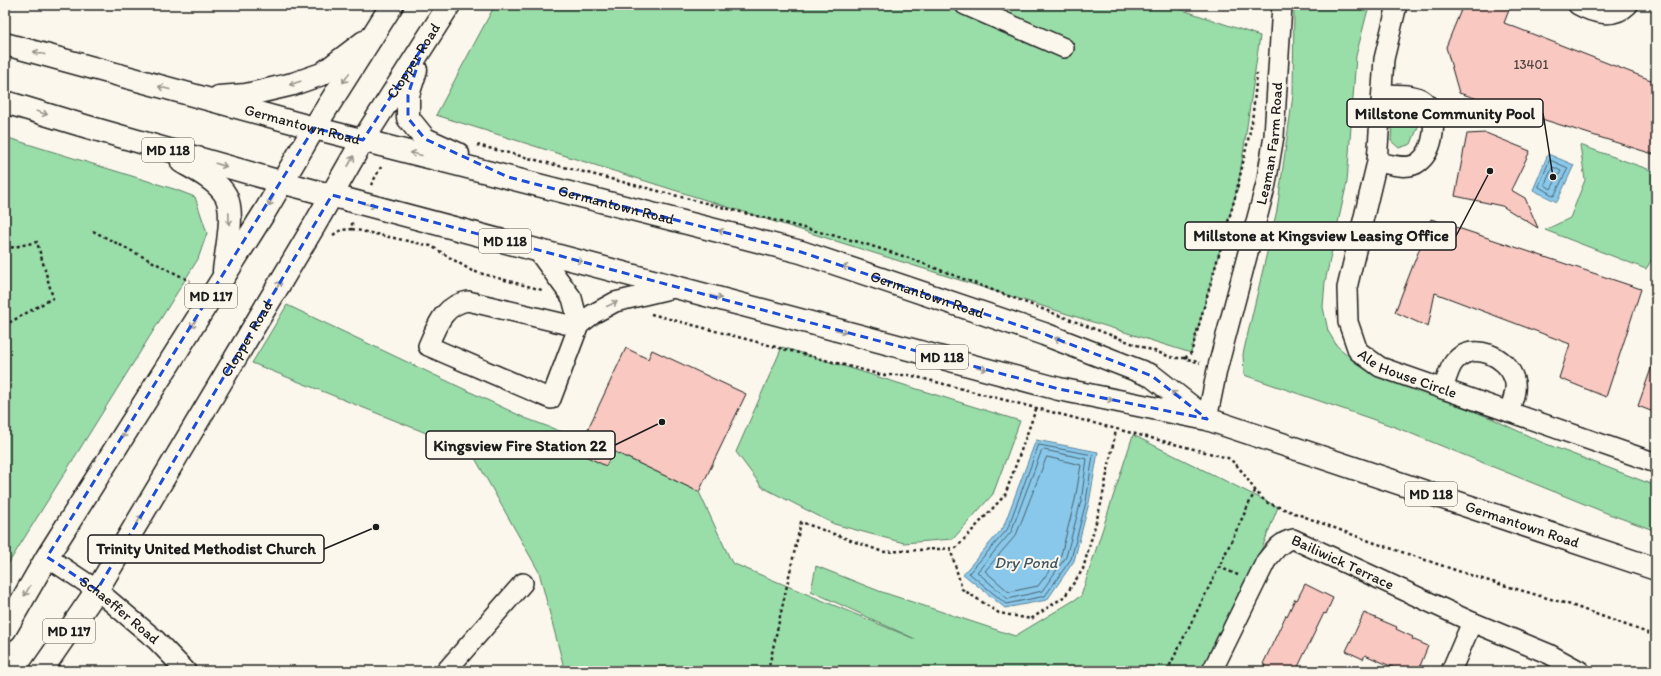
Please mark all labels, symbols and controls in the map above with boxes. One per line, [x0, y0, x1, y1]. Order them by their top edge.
street label: Clopper Road [383, 20, 444, 102]
one-way arrow [32, 49, 45, 56]
house number: 13401 [1514, 57, 1548, 72]
one-way arrow [342, 73, 350, 84]
one-way arrow [288, 80, 301, 87]
street label: Leaman Farm Road [1252, 82, 1286, 207]
one-way arrow [158, 84, 171, 91]
callout: Millstone Community Pool [1347, 99, 1543, 127]
street label: Germantown Road [242, 100, 363, 149]
text: Millstone Community Pool [1355, 104, 1536, 124]
one-way arrow [36, 110, 49, 117]
road number: MD 118 [142, 138, 194, 162]
one-way arrow [409, 149, 422, 157]
one-way arrow [348, 155, 355, 167]
one-way arrow [214, 162, 227, 169]
street label: Germantown Road [556, 182, 677, 229]
one-way arrow [266, 195, 274, 207]
one-way arrow [363, 202, 376, 210]
one-way arrow [225, 212, 233, 225]
callout: Millstone at Kingsview Leasing Office [1185, 222, 1456, 250]
text: Millstone at Kingsview Leasing Office [1193, 226, 1449, 246]
one-way arrow [717, 228, 730, 236]
road number: MD 118 [479, 229, 531, 253]
one-way arrow [570, 257, 583, 265]
one-way arrow [842, 264, 855, 271]
street label: Germantown Road [868, 267, 987, 322]
one-way arrow [275, 280, 283, 292]
road number: MD 117 [185, 284, 237, 308]
one-way arrow [709, 294, 722, 302]
street label: Clopper Road [217, 297, 277, 380]
one-way arrow [606, 300, 618, 307]
one-way arrow [190, 317, 198, 328]
one-way arrow [835, 327, 848, 335]
one-way arrow [1054, 335, 1066, 343]
road number: MD 118 [916, 345, 968, 369]
street label: Ale House Circle [1354, 345, 1459, 402]
one-way arrow [974, 364, 987, 372]
one-way arrow [1171, 390, 1182, 399]
one-way arrow [1100, 395, 1113, 403]
one-way arrow [120, 427, 128, 439]
callout: Kingsview Fire Station 22 [426, 431, 615, 459]
text: Kingsview Fire Station 22 [433, 436, 607, 456]
road number: MD 118 [1405, 482, 1457, 506]
street label: Germantown Road [1463, 497, 1582, 552]
one-way arrow [135, 514, 143, 526]
street label: Bailiwick Terrace [1289, 531, 1397, 594]
callout: Trinity United Methodist Church [88, 535, 324, 563]
text: Trinity United Methodist Church [95, 539, 316, 559]
water label: Dry Pond [994, 553, 1059, 572]
street label: Schaeffer Road [76, 572, 164, 648]
one-way arrow [23, 585, 31, 597]
road number: MD 117 [43, 619, 95, 643]

